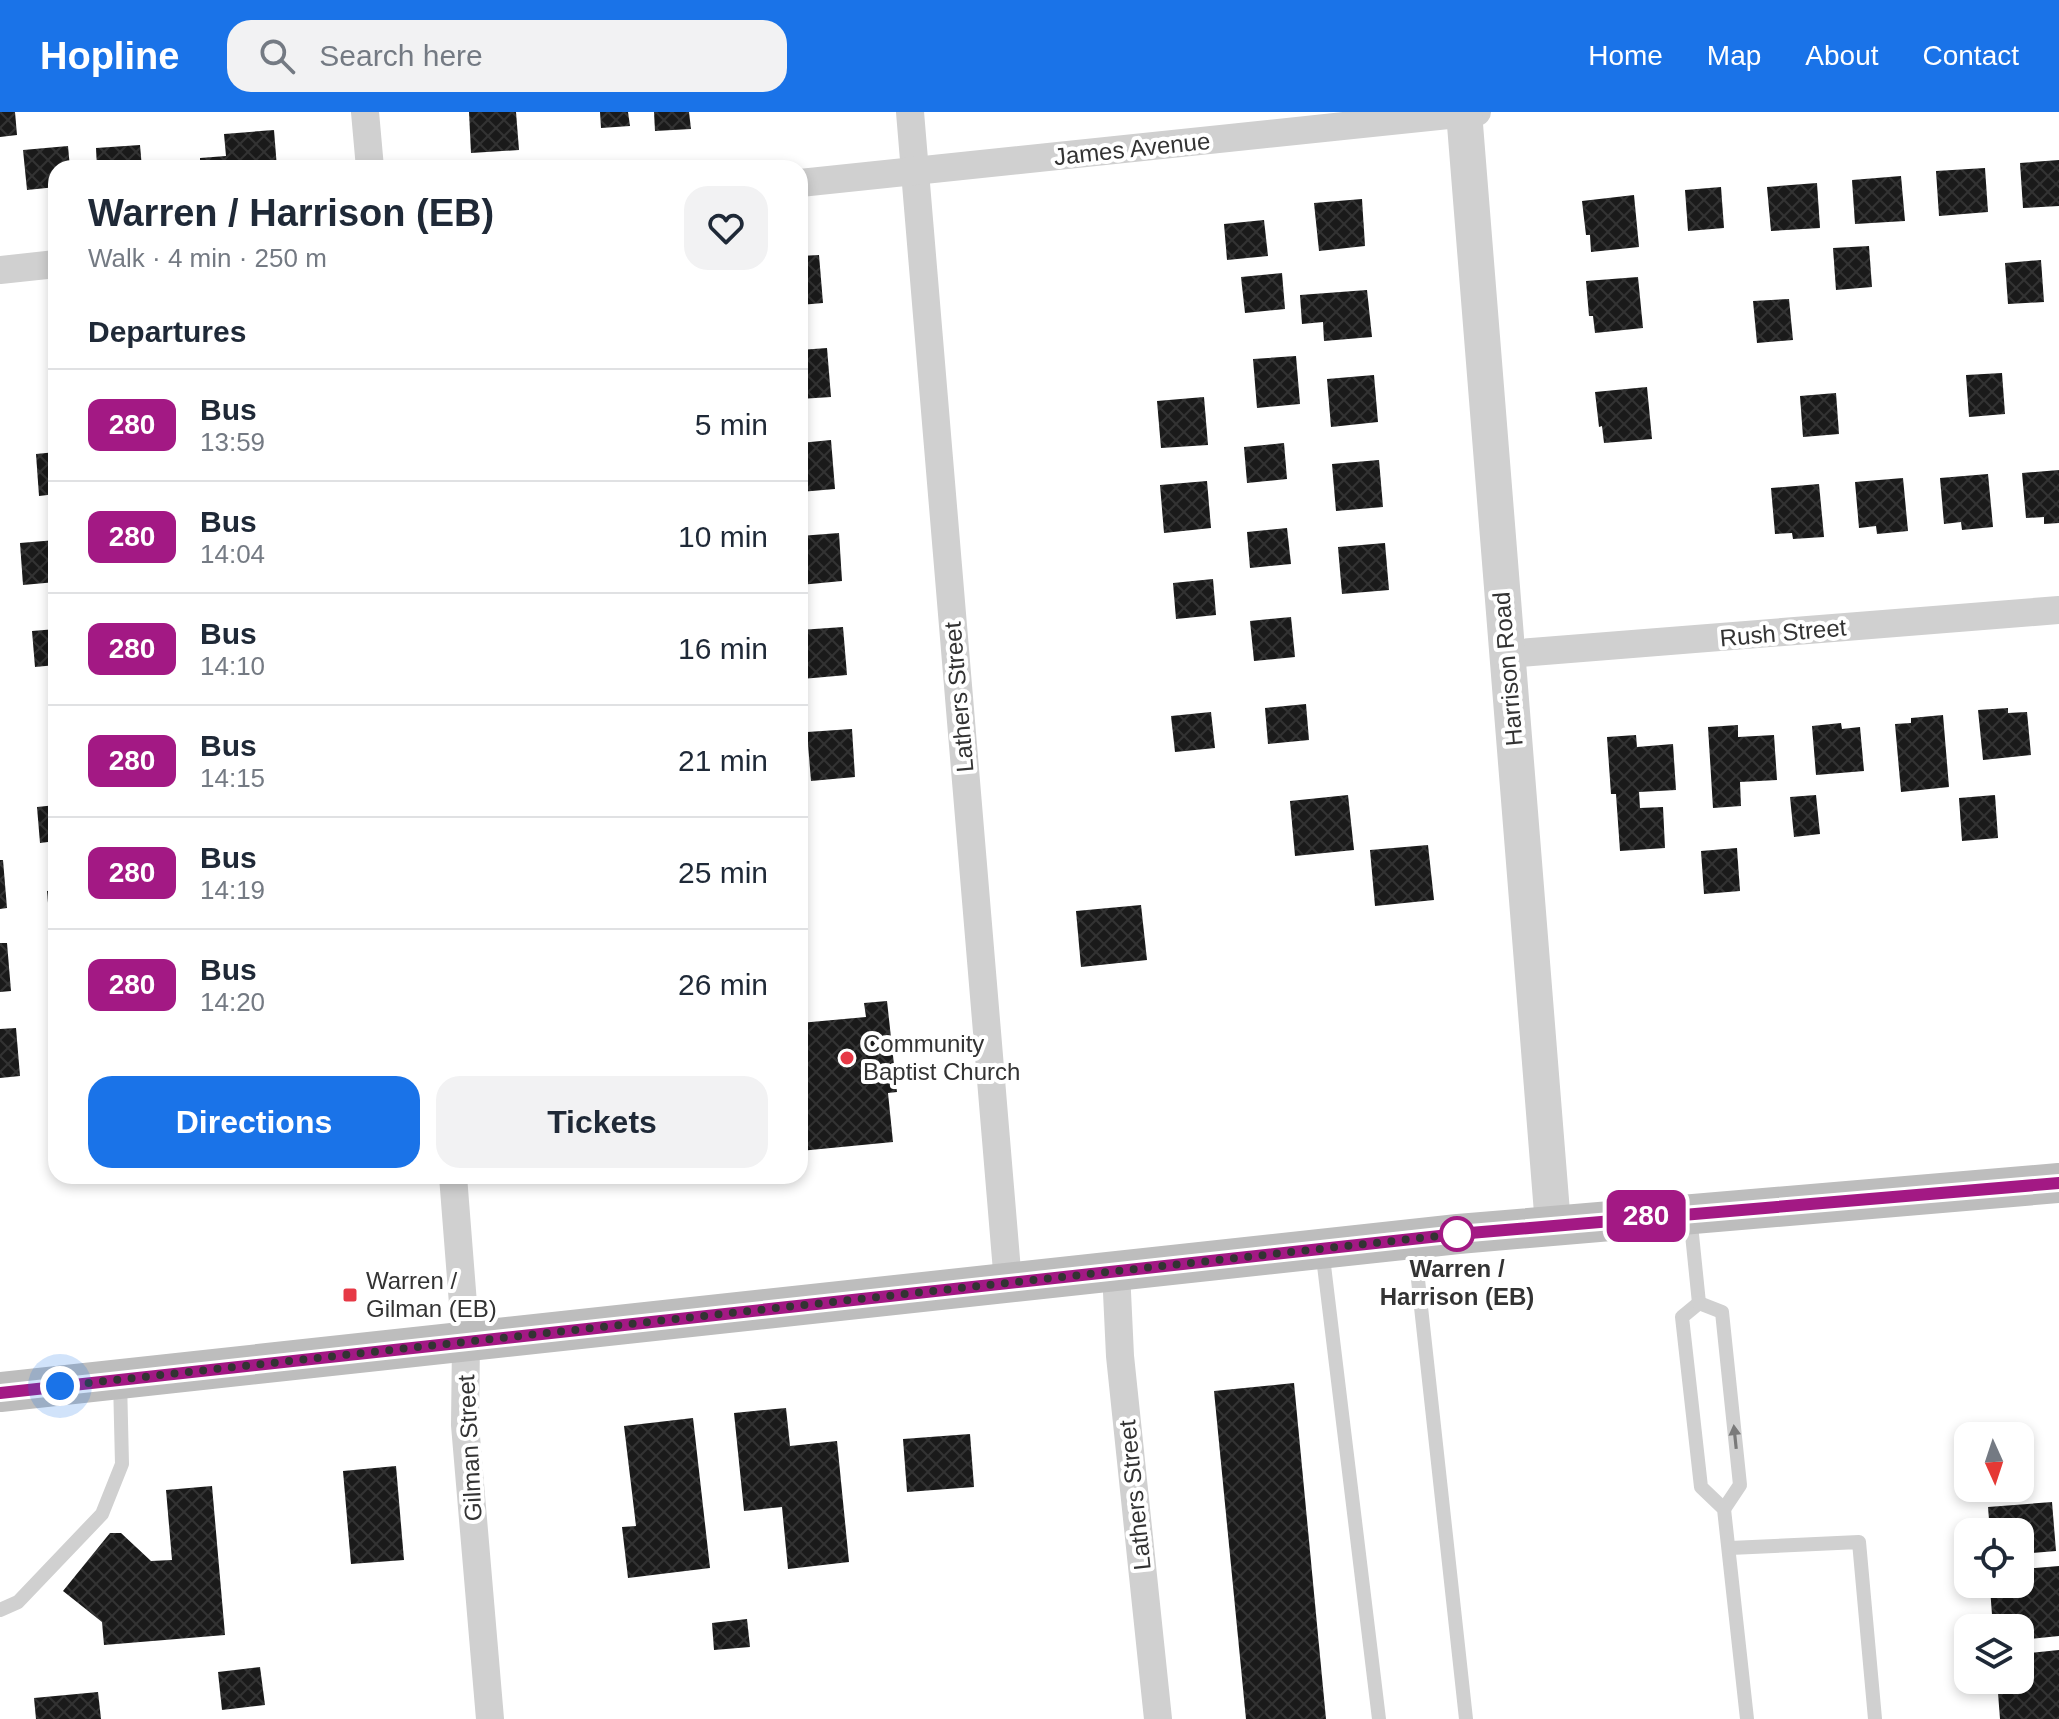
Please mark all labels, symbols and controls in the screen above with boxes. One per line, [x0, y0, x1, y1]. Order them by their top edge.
search box [227, 20, 787, 92]
icon: search [255, 34, 299, 78]
text: Hopline [40, 35, 179, 77]
text: Search here [319, 39, 483, 72]
text: Home [1588, 40, 1663, 71]
text: Map [1707, 40, 1761, 71]
text: About [1805, 40, 1879, 71]
text: Contact [1923, 40, 2019, 71]
street label: James Avenue [1052, 127, 1211, 170]
button: heart [684, 186, 768, 270]
text: Warren / Harrison (EB) [88, 192, 494, 234]
text: Walk · 4 min · 250 m [88, 243, 327, 273]
text: Departures [88, 315, 246, 348]
text: Bus [200, 393, 257, 426]
text: 5 min [695, 408, 768, 441]
text: 280 [109, 409, 155, 440]
text: 13:59 [200, 427, 265, 457]
text: Bus [200, 505, 257, 538]
text: 10 min [678, 520, 768, 553]
text: 280 [109, 521, 155, 552]
text: 14:04 [200, 539, 265, 569]
street label: Harrison Road [1487, 591, 1528, 747]
street label: Rush Street [1719, 614, 1848, 651]
text: Bus [200, 617, 257, 650]
street label: Lathers Street [938, 620, 979, 773]
text: 16 min [678, 632, 768, 665]
text: 280 [109, 633, 155, 664]
text: 14:10 [200, 651, 265, 681]
text: Bus [200, 729, 257, 762]
text: 21 min [678, 744, 768, 777]
text: 280 [109, 745, 155, 776]
text: 14:15 [200, 763, 265, 793]
text: Bus [200, 841, 257, 874]
text: 25 min [678, 856, 768, 889]
text: 280 [109, 857, 155, 888]
text: 14:19 [200, 875, 265, 905]
text: Bus [200, 953, 257, 986]
text: 26 min [678, 968, 768, 1001]
text: 280 [109, 969, 155, 1000]
text: 14:20 [200, 987, 265, 1017]
place label: Community Baptist Church [863, 1030, 1020, 1085]
marker: Community Baptist Church [838, 1049, 856, 1067]
button: Directions [88, 1076, 420, 1168]
button: Tickets [436, 1076, 768, 1168]
line badge: 280 [1600, 1190, 1692, 1242]
text: 280 [1623, 1200, 1669, 1231]
marker: Warren / Harrison (EB) [1440, 1217, 1474, 1251]
place label: Warren / Harrison (EB) [1380, 1255, 1534, 1310]
place label: Warren / Gilman (EB) [366, 1267, 497, 1322]
marker: Warren / Gilman (EB) [341, 1286, 359, 1304]
your location [40, 1366, 80, 1406]
street label: Gilman Street [452, 1374, 487, 1522]
street label: Lathers Street [1113, 1418, 1156, 1571]
north arrow [1954, 1422, 2034, 1502]
map controls [1954, 1422, 2034, 1694]
one-way arrow [1729, 1424, 1742, 1449]
button: locate [1954, 1518, 2034, 1598]
button: layers [1954, 1614, 2034, 1694]

